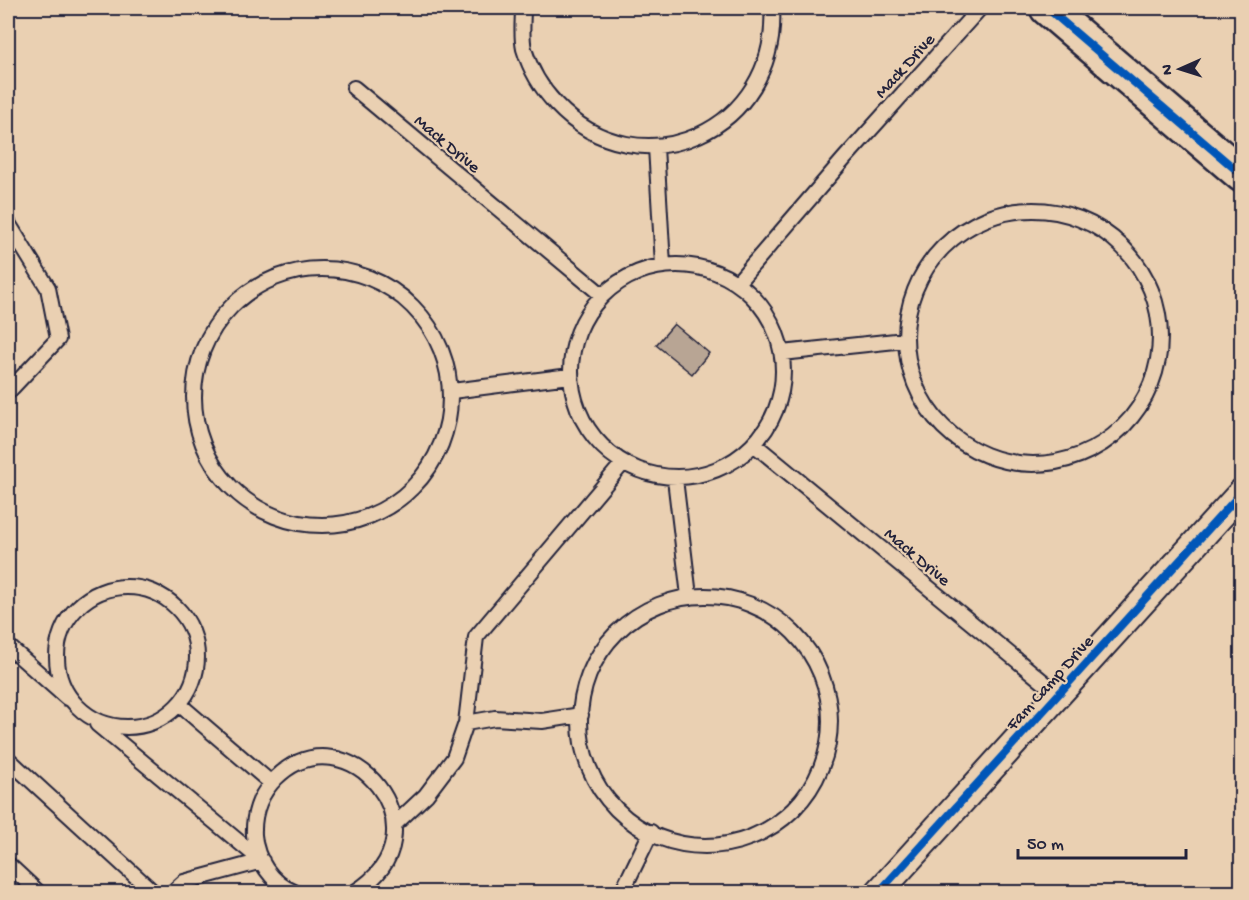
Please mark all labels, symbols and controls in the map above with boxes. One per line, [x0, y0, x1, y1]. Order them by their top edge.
street label: Mack Drive [871, 29, 941, 103]
north arrow [1150, 39, 1210, 99]
text: N [1159, 63, 1178, 75]
street label: Mack Drive [409, 111, 484, 179]
street label: Mack Drive [879, 524, 954, 592]
street label: Fam Camp Drive [1002, 631, 1100, 736]
scale bar [1018, 822, 1186, 860]
text: 50 m [1027, 835, 1064, 856]

